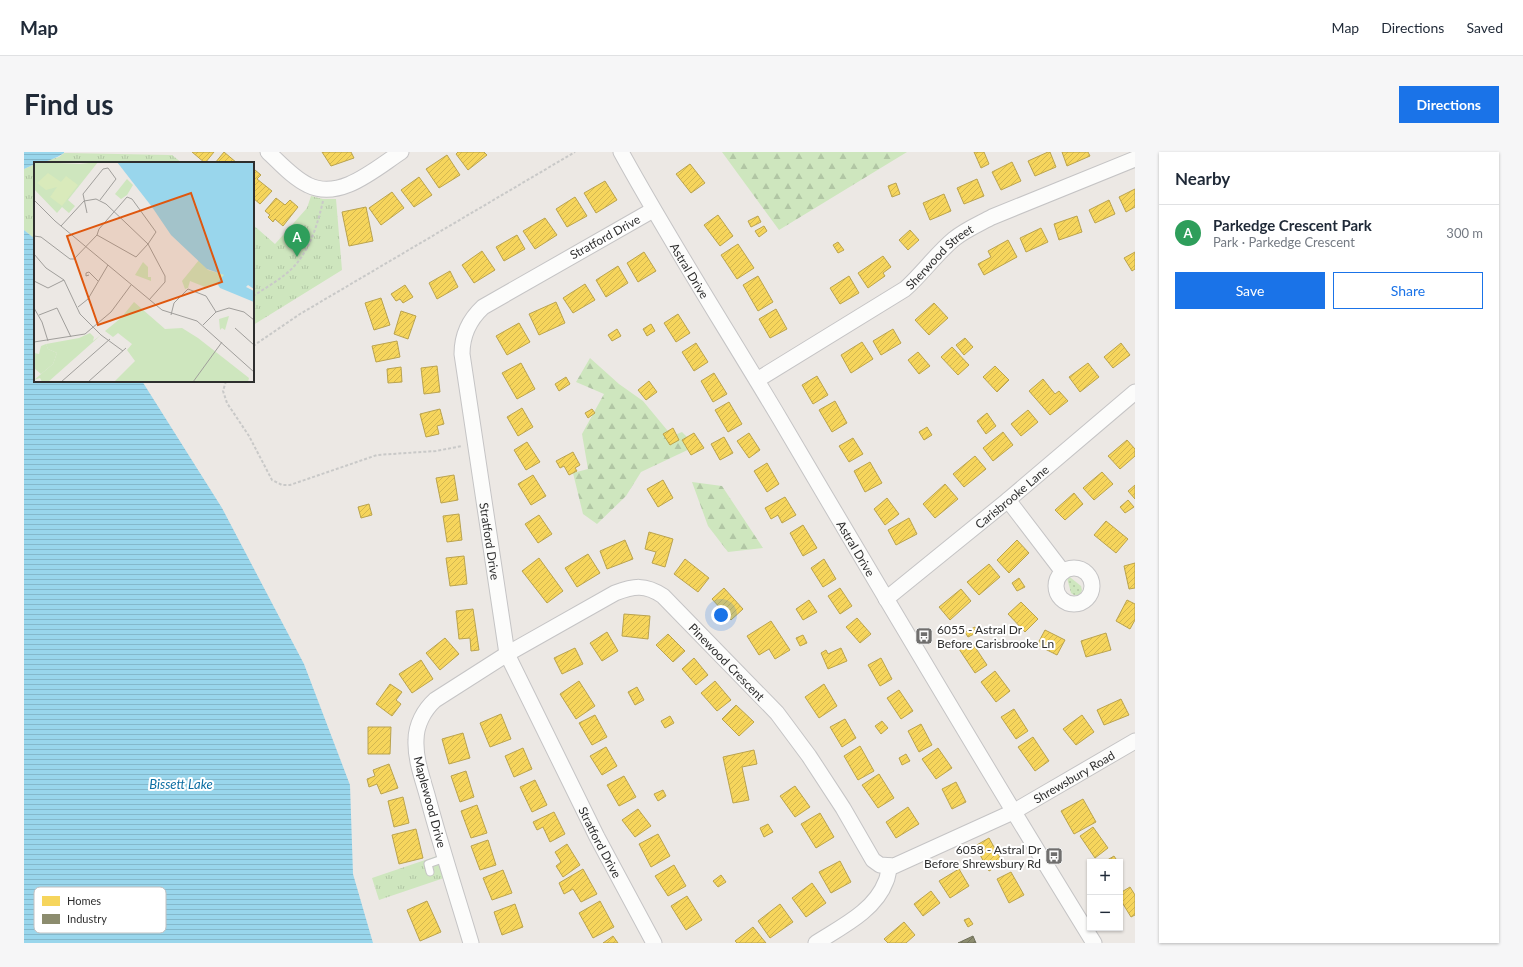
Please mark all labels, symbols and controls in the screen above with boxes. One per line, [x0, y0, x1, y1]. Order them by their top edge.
text: Map [20, 16, 58, 39]
text: Map [1332, 19, 1359, 36]
text: Directions [1381, 19, 1444, 36]
text: Saved [1466, 19, 1503, 36]
button: Directions [1399, 86, 1499, 123]
text: Find us [24, 87, 114, 121]
inset map [34, 162, 254, 382]
text: Nearby [1175, 168, 1230, 189]
street label: Stratford Drive [567, 212, 643, 262]
text: Parkedge Crescent Park [1213, 216, 1372, 234]
street label: Sherwood Street [902, 221, 976, 292]
pin: A [284, 224, 310, 257]
text: A [1183, 225, 1193, 241]
text: 300 m [1446, 225, 1483, 241]
text: Park · Parkedge Crescent [1213, 234, 1355, 250]
street label: Astral Drive [667, 240, 712, 301]
button: Save [1175, 272, 1325, 309]
button: Share [1333, 272, 1483, 309]
street label: Carisbrooke Lane [972, 462, 1051, 532]
street label: Stratford Drive [477, 501, 503, 581]
street label: Astral Drive [834, 518, 879, 579]
your location [711, 605, 731, 625]
street label: Pinewood Crescent [686, 620, 769, 704]
place label: 6055 - Astral Dr Before Carisbrooke Ln [937, 622, 1054, 651]
bus stop icon: 6055 - Astral Dr Before Carisbrooke Ln [914, 626, 934, 646]
street label: Shrewsbury Road [1030, 747, 1117, 806]
street label: Maplewood Drive [411, 755, 449, 849]
water label: Bissett Lake [149, 776, 213, 792]
street label: Stratford Drive [576, 804, 625, 880]
place label: 6058 - Astral Dr Before Shrewsbury Rd [924, 842, 1042, 871]
bus stop icon: 6058 - Astral Dr Before Shrewsbury Rd [1044, 846, 1064, 866]
map controls [1087, 859, 1123, 931]
button: + [1087, 859, 1123, 895]
legend [34, 887, 166, 933]
text: Homes [67, 894, 101, 907]
button: − [1087, 895, 1123, 931]
text: Industry [67, 912, 107, 925]

